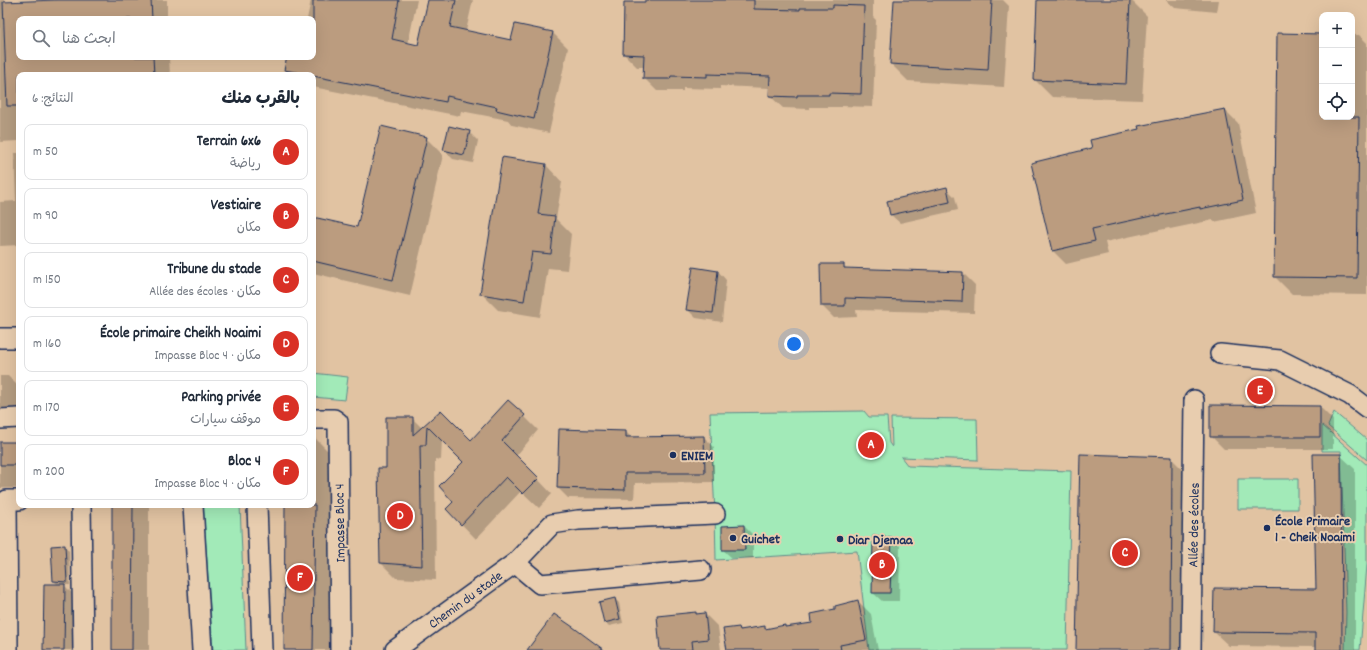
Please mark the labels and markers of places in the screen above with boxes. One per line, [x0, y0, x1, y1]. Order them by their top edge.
pin: E [1247, 376, 1273, 406]
pin: A [858, 430, 884, 460]
place label: ENIEM [681, 447, 713, 467]
marker: ENIEM [668, 450, 678, 460]
pin: D [387, 501, 413, 531]
place label: École Primaire 1 - Cheik Noaimi [1275, 512, 1355, 548]
marker: École Primaire 1 - Cheik Noaimi [1262, 523, 1272, 533]
place label: Guichet [741, 530, 781, 550]
place label: Diar Djemaa [848, 531, 914, 551]
marker: Guichet [728, 533, 738, 543]
marker: Diar Djemaa [835, 534, 845, 544]
pin: C [1112, 538, 1138, 568]
pin: B [869, 550, 895, 580]
pin: F [287, 563, 313, 593]

